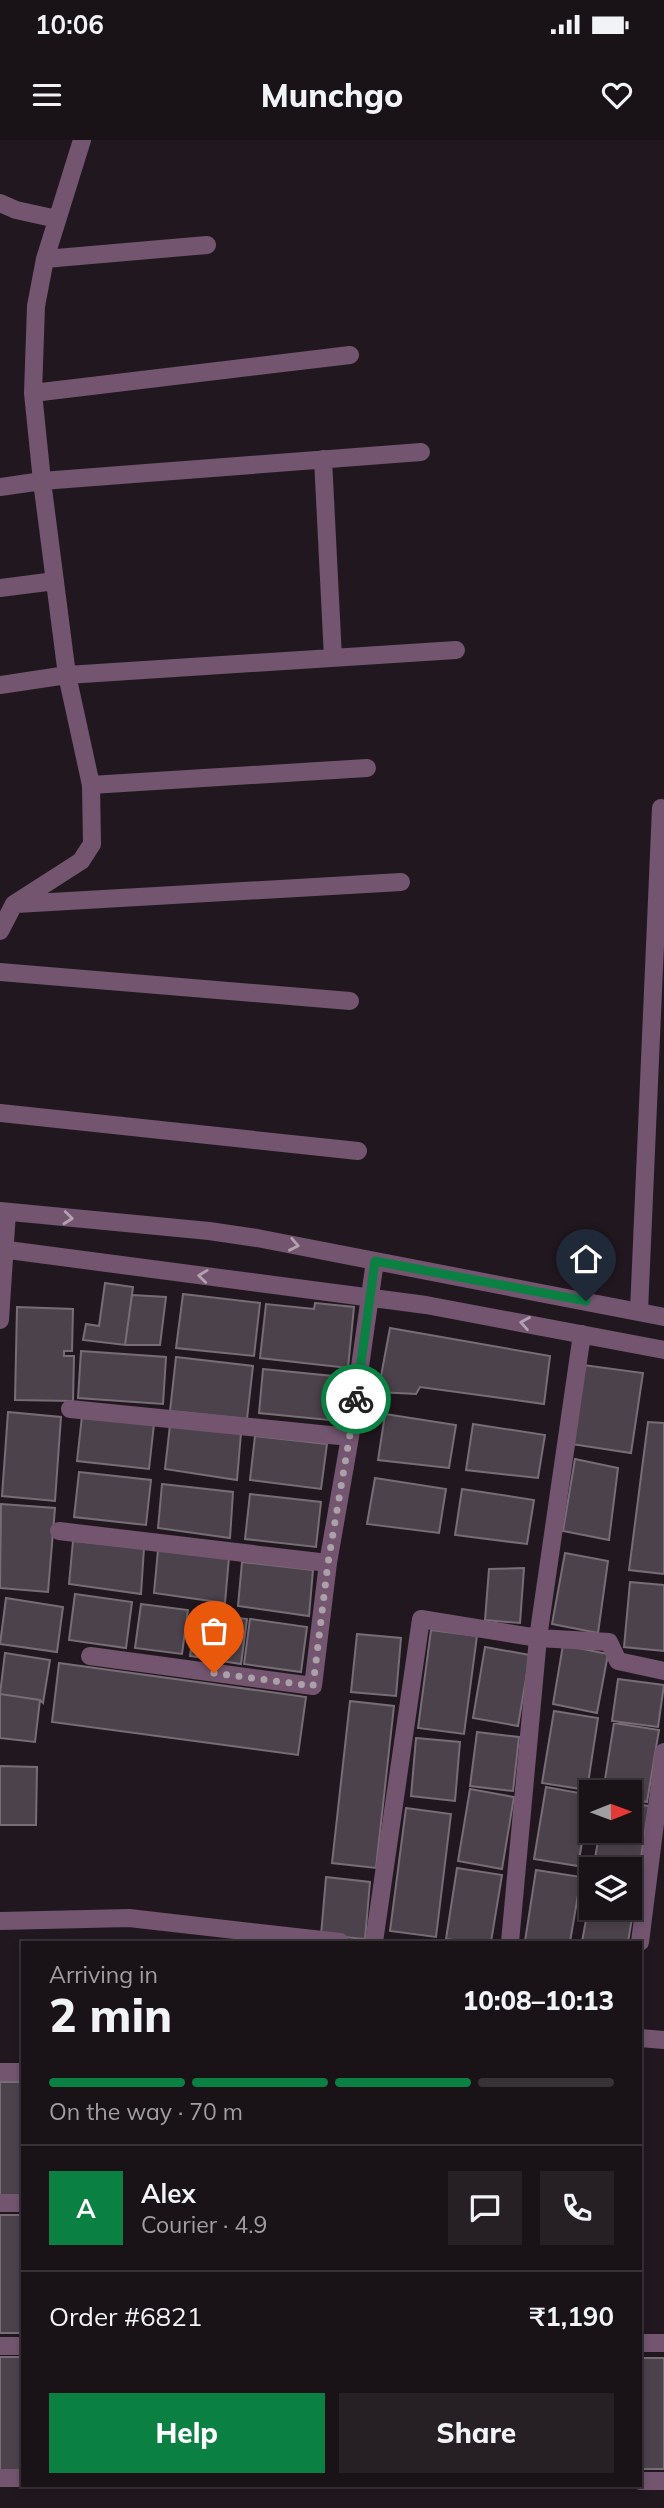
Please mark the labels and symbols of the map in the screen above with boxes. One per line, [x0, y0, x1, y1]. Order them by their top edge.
one-way arrow [62, 1210, 74, 1225]
pin [556, 1229, 616, 1301]
one-way arrow [288, 1237, 300, 1252]
one-way arrow [197, 1269, 209, 1284]
one-way arrow [519, 1317, 531, 1332]
courier [321, 1364, 391, 1434]
pin [184, 1601, 244, 1673]
north arrow [579, 1780, 642, 1843]

